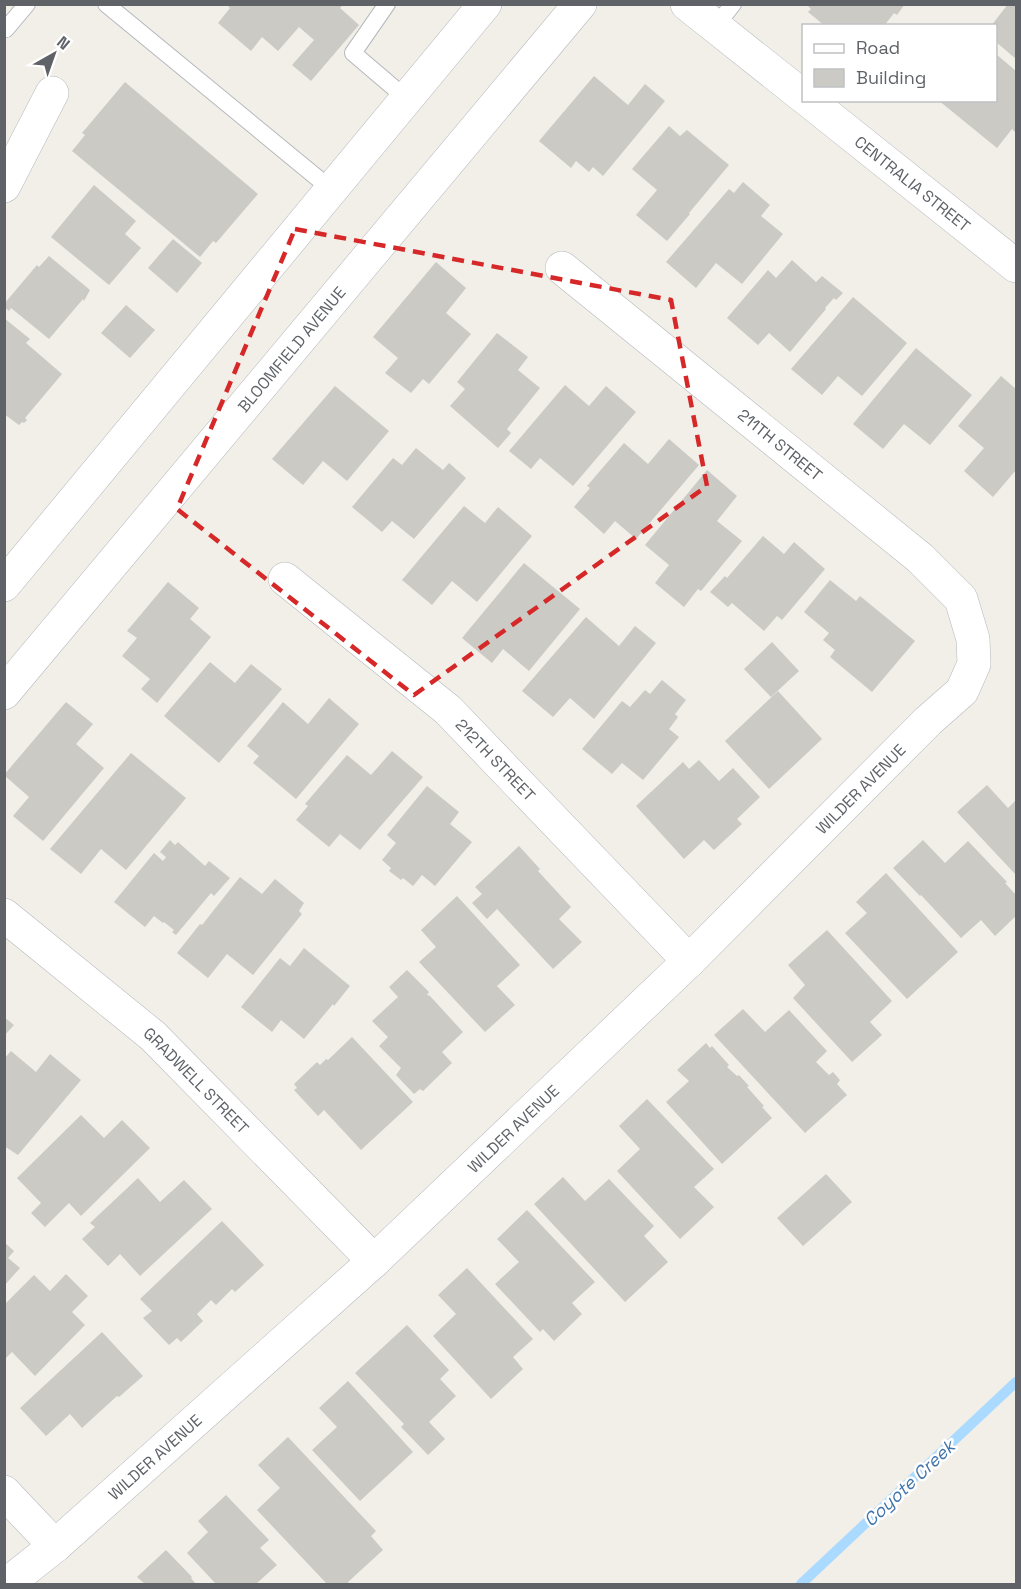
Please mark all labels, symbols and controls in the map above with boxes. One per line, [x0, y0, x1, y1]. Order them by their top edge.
north arrow [24, 24, 84, 84]
legend [802, 24, 997, 102]
text: N [52, 31, 74, 54]
text: Road [856, 36, 900, 59]
text: Building [856, 66, 926, 89]
street label: CENTRALIA STREET [850, 131, 975, 236]
street label: BLOOMFIELD AVENUE [233, 282, 350, 416]
street label: 211TH STREET [733, 404, 827, 486]
street label: 212TH STREET [451, 714, 540, 805]
street label: WILDER AVENUE [811, 739, 910, 838]
street label: GRADWELL STREET [140, 1022, 254, 1138]
street label: WILDER AVENUE [463, 1080, 563, 1177]
street label: WILDER AVENUE [103, 1409, 206, 1504]
water label: Coyote Creek [858, 1433, 961, 1531]

